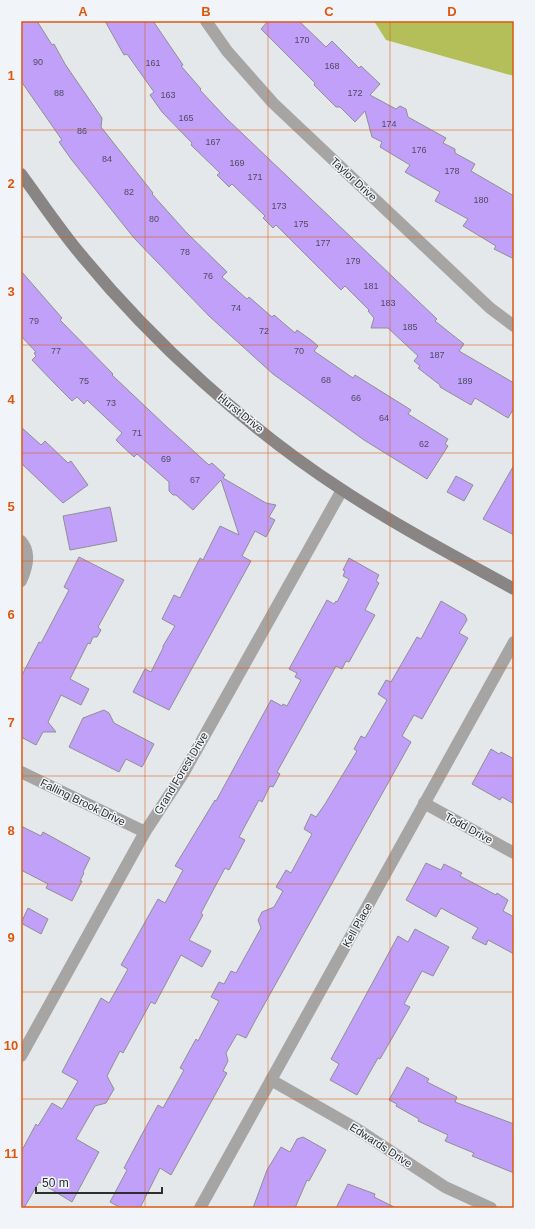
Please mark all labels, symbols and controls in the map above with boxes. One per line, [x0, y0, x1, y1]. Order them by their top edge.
text: A [78, 4, 88, 19]
text: B [201, 4, 211, 19]
text: C [324, 4, 334, 19]
text: D [447, 4, 457, 19]
house number: 170 [294, 35, 310, 45]
house number: 90 [33, 57, 43, 67]
house number: 161 [145, 58, 161, 68]
house number: 168 [324, 61, 340, 71]
text: 1 [7, 68, 15, 83]
house number: 88 [54, 88, 64, 98]
house number: 172 [347, 88, 363, 98]
house number: 163 [160, 90, 176, 100]
house number: 165 [178, 113, 194, 123]
house number: 174 [381, 119, 397, 129]
house number: 86 [77, 126, 87, 136]
house number: 167 [205, 137, 221, 147]
house number: 176 [411, 145, 427, 155]
house number: 84 [102, 154, 112, 164]
street label: Taylor Drive [329, 155, 379, 203]
house number: 169 [229, 158, 245, 168]
house number: 178 [444, 166, 460, 176]
house number: 171 [247, 172, 263, 182]
text: 2 [7, 176, 15, 191]
house number: 82 [124, 187, 134, 197]
house number: 180 [473, 195, 489, 205]
house number: 173 [271, 201, 287, 211]
house number: 80 [149, 214, 159, 224]
house number: 175 [293, 219, 309, 229]
house number: 177 [315, 238, 331, 248]
house number: 78 [180, 247, 190, 257]
house number: 179 [345, 256, 361, 266]
house number: 76 [203, 271, 213, 281]
house number: 181 [363, 281, 379, 291]
text: 3 [7, 284, 15, 299]
house number: 183 [380, 298, 396, 308]
house number: 74 [231, 303, 241, 313]
house number: 79 [29, 316, 39, 326]
house number: 185 [402, 322, 418, 332]
house number: 72 [259, 326, 269, 336]
house number: 77 [51, 346, 61, 356]
house number: 70 [294, 346, 304, 356]
house number: 187 [429, 350, 445, 360]
house number: 68 [321, 375, 331, 385]
house number: 75 [79, 376, 89, 386]
house number: 189 [457, 376, 473, 386]
street label: Hurst Drive [216, 391, 266, 435]
text: 4 [7, 392, 15, 407]
house number: 66 [351, 393, 361, 403]
house number: 73 [106, 398, 116, 408]
house number: 64 [379, 413, 389, 423]
house number: 71 [132, 428, 142, 438]
house number: 62 [419, 439, 429, 449]
house number: 69 [161, 454, 171, 464]
house number: 67 [190, 475, 200, 485]
text: 5 [7, 499, 15, 514]
text: 6 [7, 607, 15, 622]
text: 7 [7, 715, 15, 730]
street label: Grand Forest Drive [152, 730, 210, 816]
street label: Falling Brook Drive [39, 776, 127, 828]
street label: Todd Drive [443, 810, 495, 846]
text: 8 [7, 823, 15, 838]
street label: Kell Place [340, 901, 374, 949]
text: 9 [7, 930, 15, 945]
text: 10 [4, 1038, 18, 1053]
street label: Edwards Drive [348, 1120, 414, 1170]
text: 11 [4, 1146, 18, 1161]
scale bar [36, 1169, 162, 1195]
text: 50 m [42, 1176, 69, 1190]

